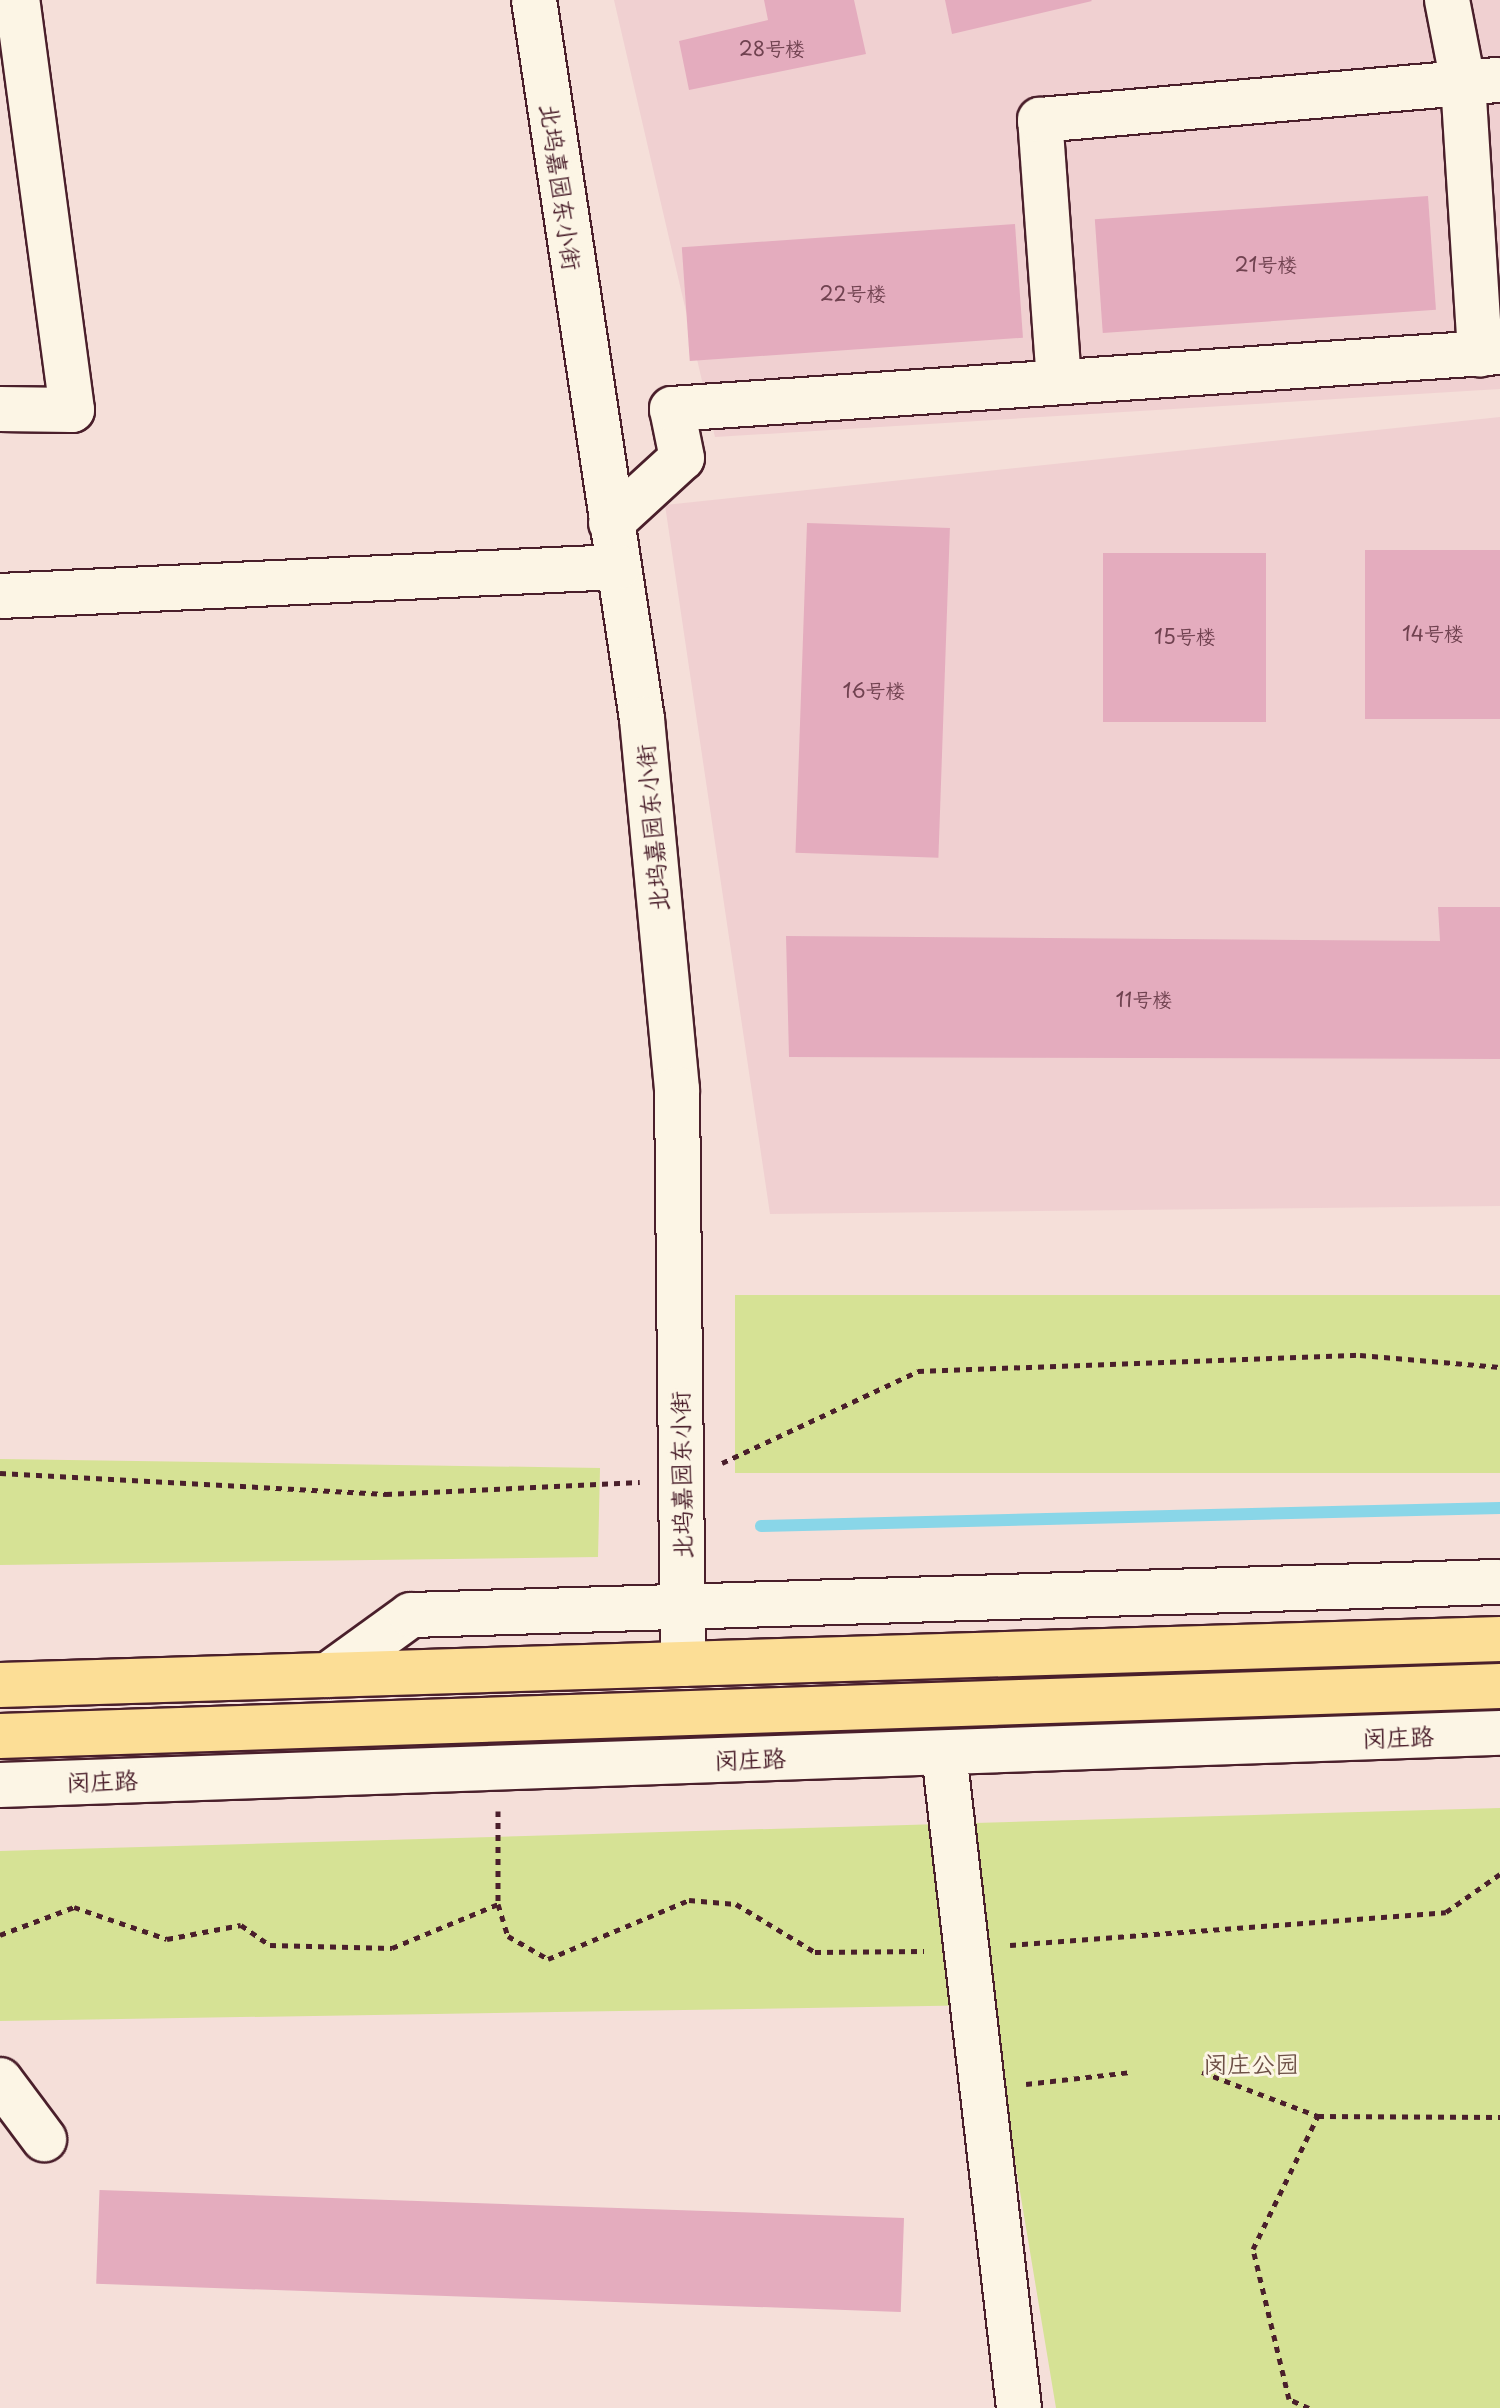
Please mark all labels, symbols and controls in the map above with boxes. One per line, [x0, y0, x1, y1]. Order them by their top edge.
house number: 28号楼 [739, 36, 805, 60]
street label: 北坞嘉园东小街 [535, 102, 587, 272]
house number: 21号楼 [1234, 252, 1298, 276]
house number: 22号楼 [820, 281, 886, 305]
house number: 14号楼 [1402, 621, 1464, 645]
house number: 15号楼 [1154, 624, 1216, 648]
house number: 16号楼 [843, 678, 905, 702]
street label: 北坞嘉园东小街 [630, 743, 674, 913]
house number: 11号楼 [1116, 987, 1172, 1011]
street label: 北坞嘉园东小街 [665, 1391, 697, 1559]
street label: 闵庄路 [1362, 1721, 1434, 1753]
street label: 闵庄路 [714, 1743, 786, 1775]
street label: 闵庄路 [66, 1765, 138, 1797]
park label: 闵庄公园 [1203, 2050, 1299, 2078]

